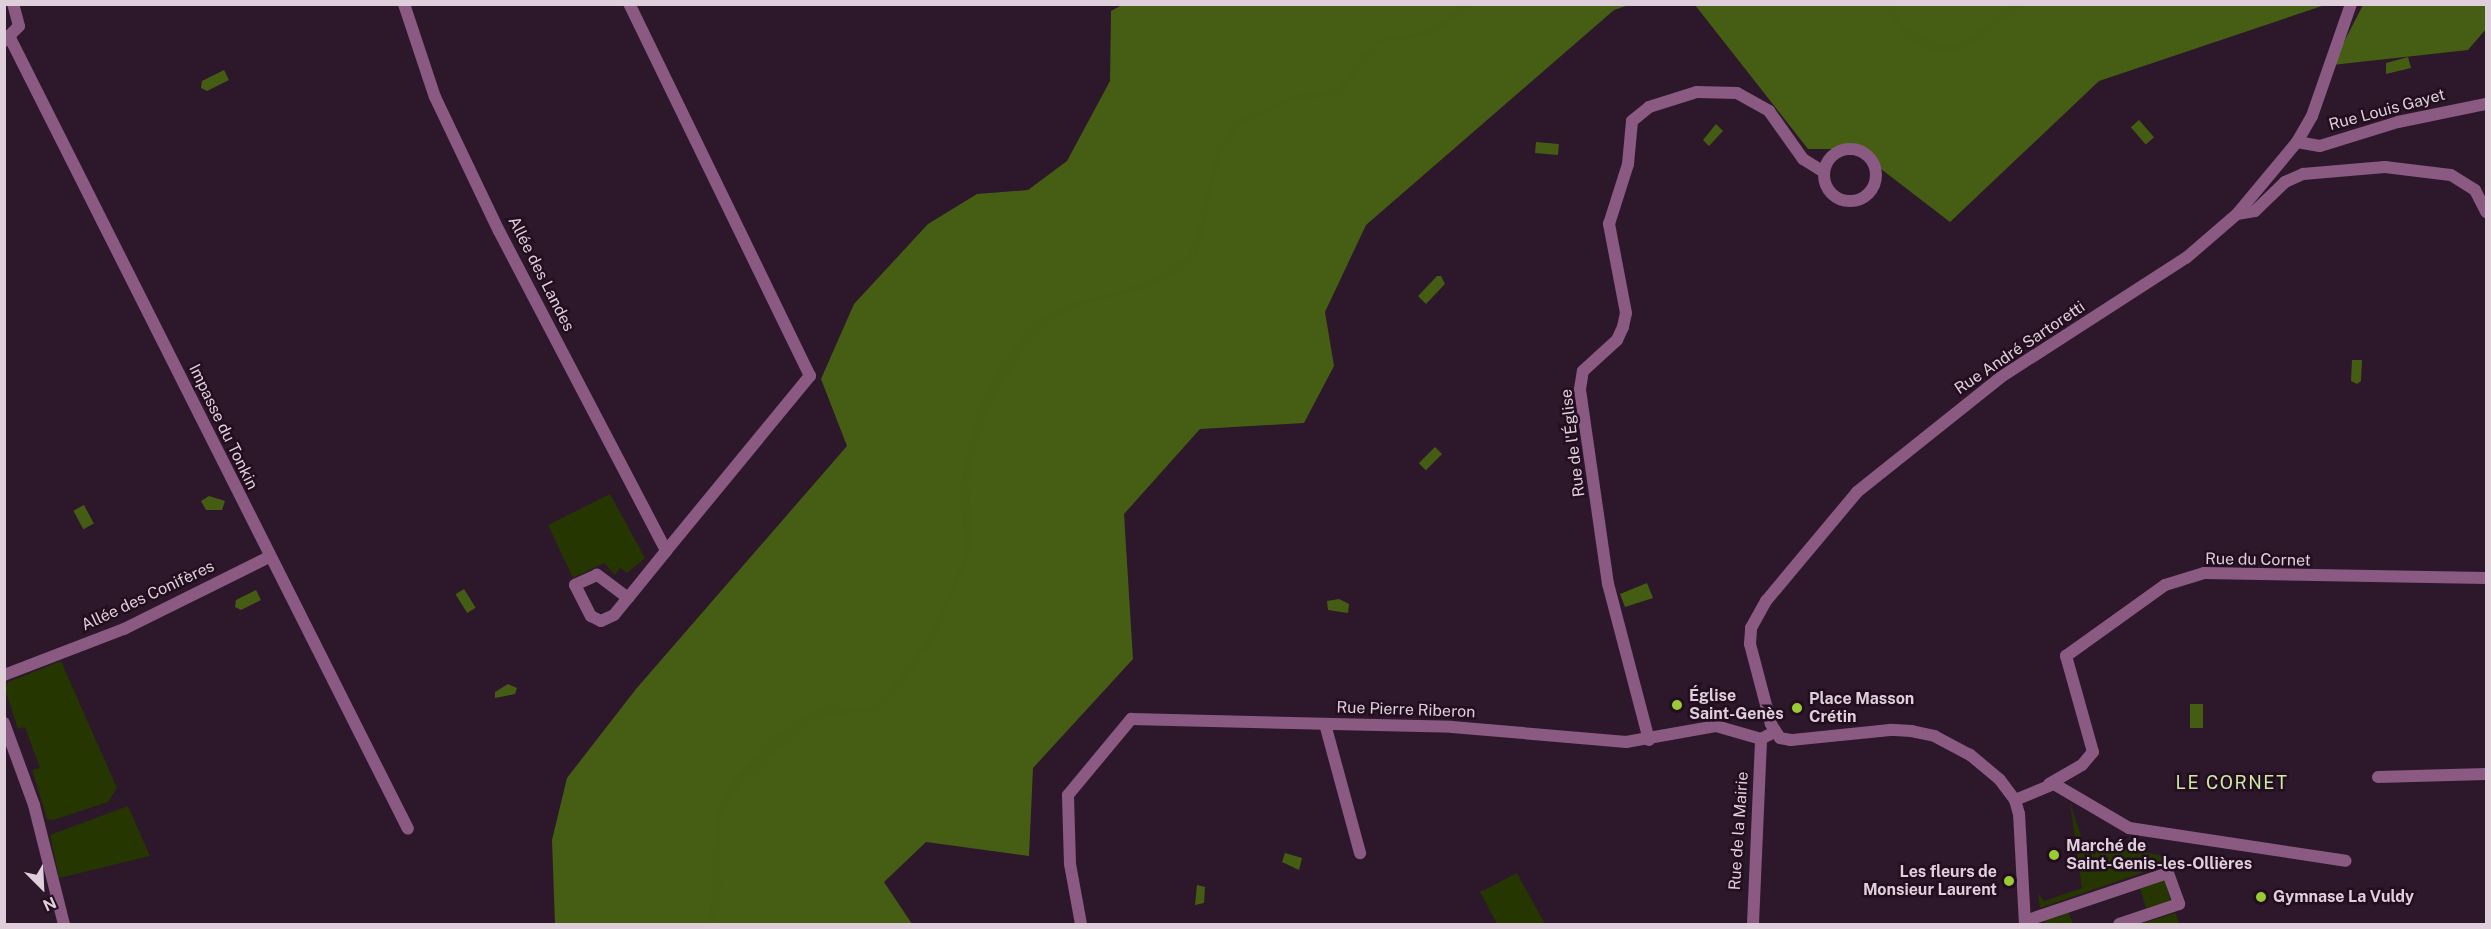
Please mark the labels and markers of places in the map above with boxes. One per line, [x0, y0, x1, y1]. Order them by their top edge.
place label: Église Saint-Genès [1689, 686, 1784, 724]
place label: Place Masson Crétin [1809, 689, 1914, 727]
marker: Église Saint-Genès [1670, 698, 1684, 712]
marker: Place Masson Crétin [1790, 701, 1804, 715]
place label: Marché de Saint-Genis-les-Ollières [2066, 836, 2252, 874]
marker: Marché de Saint-Genis-les-Ollières [2047, 848, 2061, 862]
place label: Les fleurs de Monsieur Laurent [1863, 862, 1997, 900]
marker: Les fleurs de Monsieur Laurent [2002, 874, 2016, 888]
place label: Gymnase La Vuldy [2273, 887, 2414, 907]
marker: Gymnase La Vuldy [2254, 890, 2268, 904]

